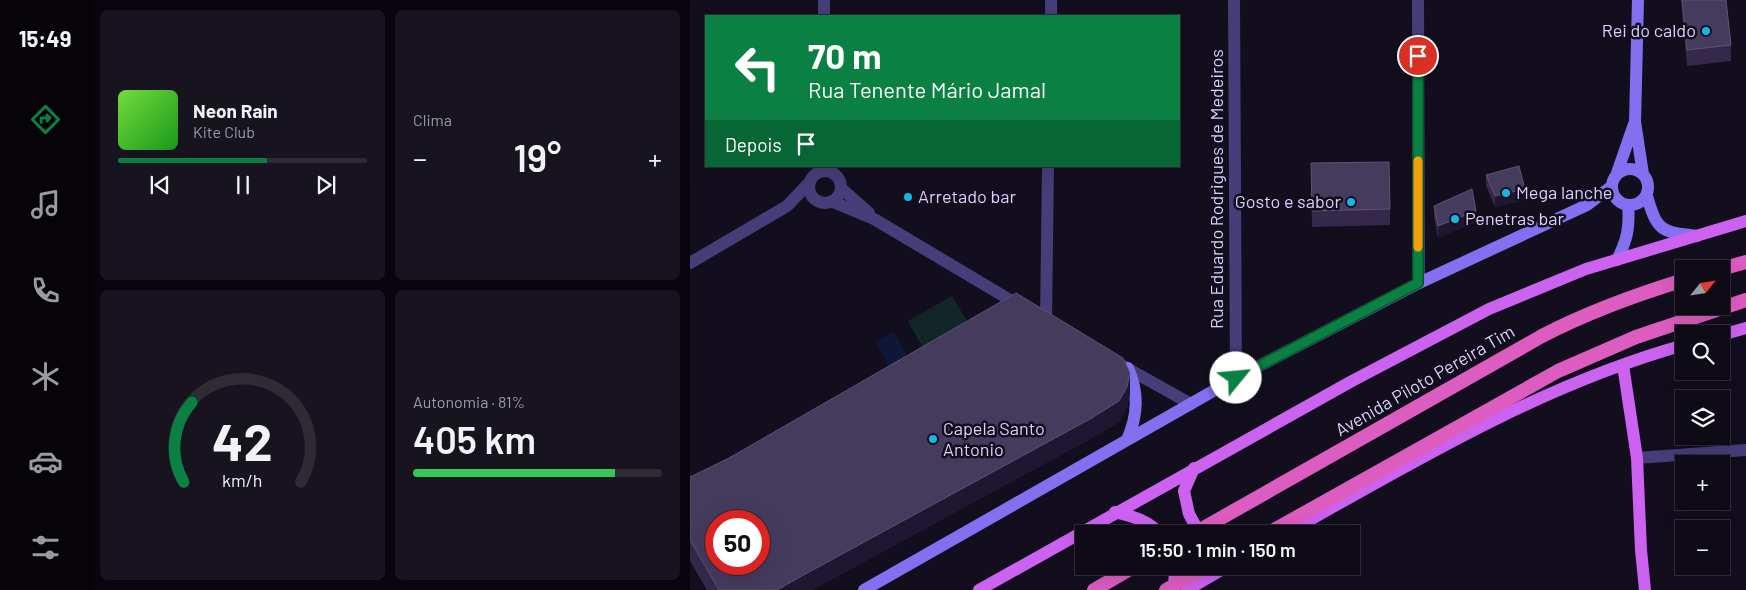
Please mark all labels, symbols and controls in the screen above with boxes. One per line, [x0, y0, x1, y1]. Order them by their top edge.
place label: Rei do caldo [1602, 19, 1696, 41]
text: 15:49 [19, 25, 71, 51]
marker: Rei do caldo [1700, 25, 1712, 37]
text: 70 m [808, 34, 882, 76]
icon: left [725, 35, 790, 100]
pin [1397, 35, 1439, 77]
icon: arrive [1404, 42, 1432, 70]
street label: Rua Eduardo Rodrigues de Medeiros [1205, 49, 1227, 329]
text: Rua Tenente Mário Jamal [808, 76, 1046, 102]
text: Neon Rain [193, 99, 278, 122]
icon: directions [28, 102, 63, 137]
text: Clima [413, 110, 452, 129]
text: Kite Club [193, 122, 255, 141]
icon: arrive [792, 130, 820, 158]
text: Depois [725, 133, 782, 156]
text: 19° [514, 134, 561, 180]
text: − [413, 141, 427, 175]
text: + [648, 141, 662, 175]
icon: previous [146, 171, 174, 199]
icon: pause [229, 171, 257, 199]
icon: next [312, 171, 340, 199]
place label: Mega lanche [1516, 181, 1612, 203]
place label: Arretado bar [918, 185, 1016, 207]
icon: music [28, 187, 63, 222]
marker: Mega lanche [1500, 187, 1512, 199]
place label: Gosto e sabor [1235, 190, 1341, 212]
marker: Arretado bar [902, 191, 914, 203]
marker: Gosto e sabor [1345, 196, 1357, 208]
place label: Penetras bar [1465, 207, 1565, 229]
marker: Penetras bar [1449, 213, 1461, 225]
north arrow [1675, 260, 1730, 315]
map controls [1675, 260, 1730, 575]
icon: phone [28, 273, 63, 308]
street label: Avenida Piloto Pereira Tim [1331, 320, 1518, 440]
button: search [1675, 325, 1730, 380]
position arrow [1209, 351, 1261, 403]
icon: climate [28, 359, 63, 394]
button: layers [1675, 390, 1730, 445]
text: Autonomia · 81% [413, 392, 525, 411]
text: 42 [212, 409, 273, 471]
text: 405 km [413, 416, 536, 462]
place label: Capela Santo Antonio [943, 417, 1045, 460]
marker: Capela Santo Antonio [927, 433, 939, 445]
icon: car [28, 444, 63, 479]
button: + [1675, 455, 1730, 510]
text: km/h [222, 469, 263, 491]
speed limit sign: 50 [705, 510, 770, 575]
button: − [1675, 520, 1730, 575]
icon: filters [28, 530, 63, 565]
text: 15:50 · 1 min · 150 m [1139, 538, 1296, 561]

